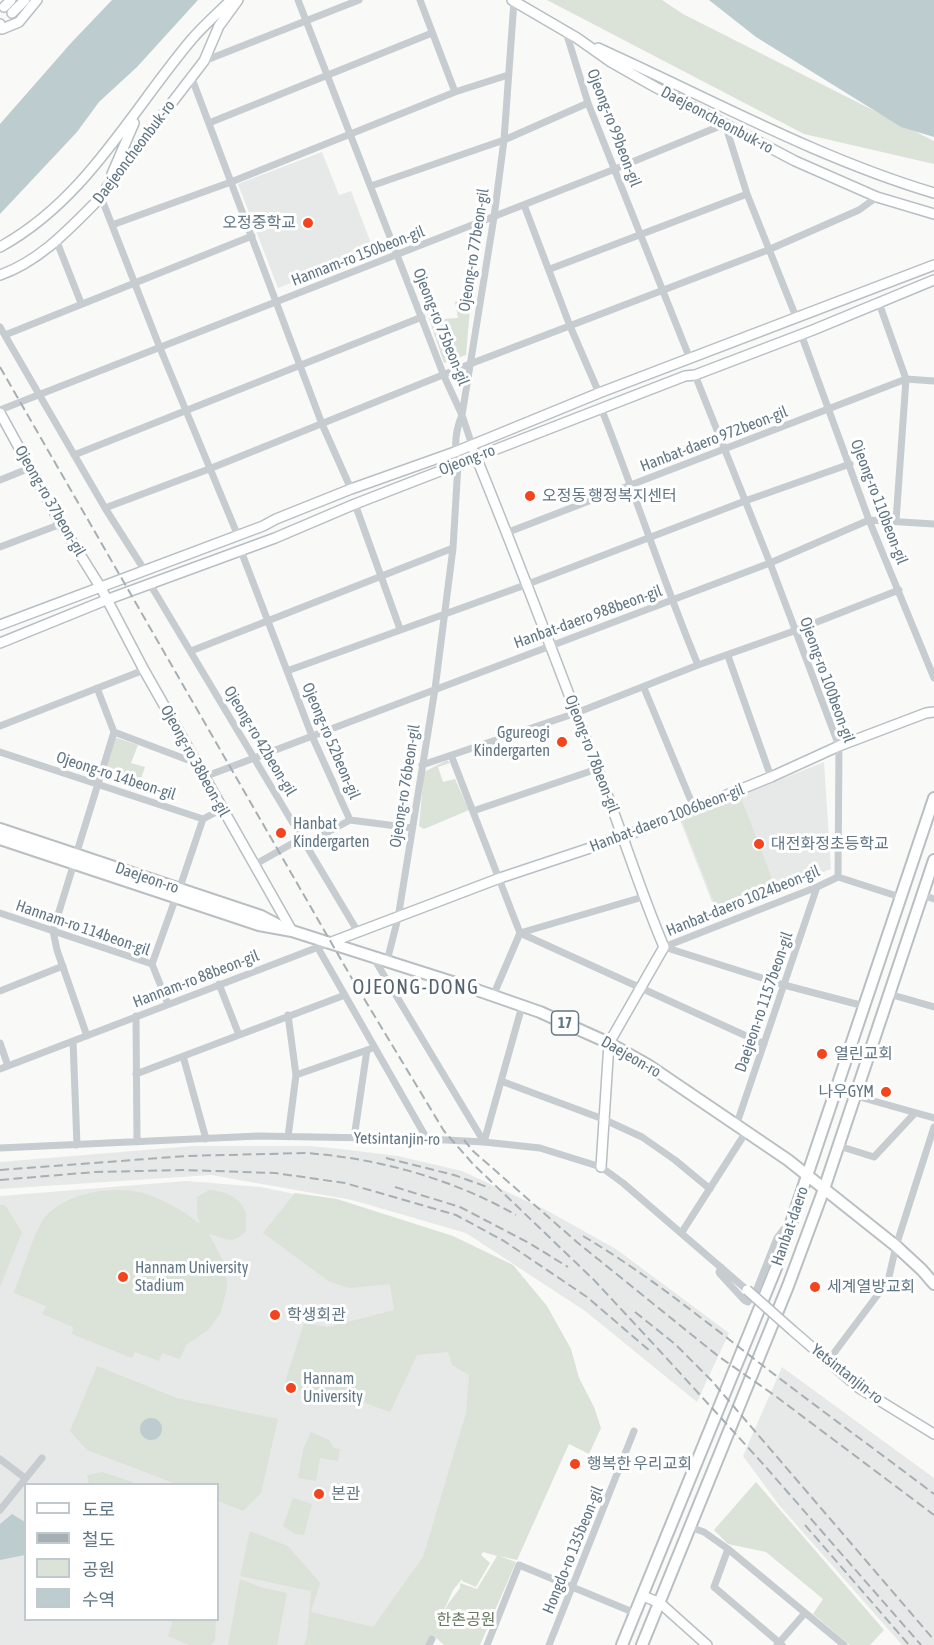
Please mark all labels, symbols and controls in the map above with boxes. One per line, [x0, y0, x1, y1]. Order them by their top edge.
street label: Ojeong-ro 99beon-gil [583, 66, 645, 190]
street label: Daejeoncheonbuk-ro [658, 82, 776, 158]
street label: Daejeoncheonbuk-ro [89, 96, 179, 208]
street label: Ojeong-ro 77beon-gil [455, 187, 493, 313]
place label: 오정중학교 [222, 213, 296, 233]
marker: 오정중학교 [301, 216, 315, 230]
street label: Hannam-ro 150beon-gil [289, 222, 427, 290]
street label: Ojeong-ro 75beon-gil [409, 266, 473, 388]
street label: Hanbat-daero 972beon-gil [638, 402, 790, 476]
street label: Ojeong-ro 110beon-gil [846, 437, 912, 567]
street label: Ojeong-ro [436, 441, 498, 479]
street label: Ojeong-ro 37beon-gil [11, 442, 89, 560]
place label: 오정동 행정복지센터 [542, 486, 677, 506]
marker: 오정동 행정복지센터 [523, 489, 537, 503]
street label: Hanbat-daero 988beon-gil [511, 581, 665, 653]
street label: Ojeong-ro 100beon-gil [795, 615, 859, 745]
street label: Ojeong-ro 52beon-gil [298, 680, 364, 802]
street label: Ojeong-ro 42beon-gil [220, 683, 300, 799]
street label: Ojeong-ro 78beon-gil [561, 692, 623, 816]
street label: Ojeong-ro 38beon-gil [156, 702, 234, 820]
street label: Ojeong-ro 76beon-gil [386, 723, 424, 849]
place label: Ggureogi Kindergarten [474, 723, 550, 761]
marker: Ggureogi Kindergarten [555, 735, 569, 749]
street label: Ojeong-ro 14beon-gil [54, 748, 178, 804]
street label: Hanbat-daero 1006beon-gil [587, 780, 747, 856]
place label: Hanbat Kindergarten [293, 814, 369, 852]
marker: Hanbat Kindergarten [274, 826, 288, 840]
place label: 대전화정초등학교 [771, 834, 889, 854]
marker: 대전화정초등학교 [752, 837, 766, 851]
street label: Daejeon-ro [113, 858, 181, 898]
street label: Hanbat-daero 1024beon-gil [663, 861, 823, 941]
street label: Hannam-ro 114beon-gil [13, 896, 153, 960]
street label: Daejeon-ro 1157beon-gil [731, 929, 797, 1075]
street label: Hannam-ro 88beon-gil [130, 946, 262, 1012]
district label: OJEONG-DONG [353, 976, 479, 1000]
road number: 17 [552, 1011, 578, 1035]
street label: Daejeon-ro [598, 1032, 664, 1082]
place label: 열린교회 [834, 1044, 893, 1064]
marker: 열린교회 [815, 1047, 829, 1061]
place label: 나우GYM [818, 1082, 874, 1102]
marker: 나우GYM [879, 1085, 893, 1099]
street label: Yetsintanjin-ro [354, 1129, 440, 1149]
street label: Hanbat-daero [767, 1184, 813, 1268]
place label: Hannam University Stadium [135, 1258, 248, 1296]
marker: Hannam University Stadium [116, 1270, 130, 1284]
place label: 세계열방교회 [827, 1277, 915, 1297]
marker: 세계열방교회 [808, 1280, 822, 1294]
place label: 학생회관 [287, 1305, 346, 1325]
marker: 학생회관 [268, 1308, 282, 1322]
street label: Yetsintanjin-ro [807, 1340, 887, 1408]
place label: Hannam University [303, 1369, 363, 1407]
marker: Hannam University [284, 1381, 298, 1395]
place label: 행복한 우리교회 [587, 1454, 692, 1474]
marker: 행복한 우리교회 [568, 1457, 582, 1471]
legend [24, 1483, 219, 1621]
street label: Hongdo-ro 135beon-gil [539, 1483, 607, 1617]
place label: 본관 [331, 1484, 360, 1504]
marker: 본관 [312, 1487, 326, 1501]
text: 도로 [82, 1499, 115, 1520]
text: 철도 [82, 1529, 115, 1550]
text: 공원 [82, 1559, 115, 1580]
text: 수역 [82, 1589, 115, 1610]
park label: 한촌공원 [437, 1610, 495, 1630]

